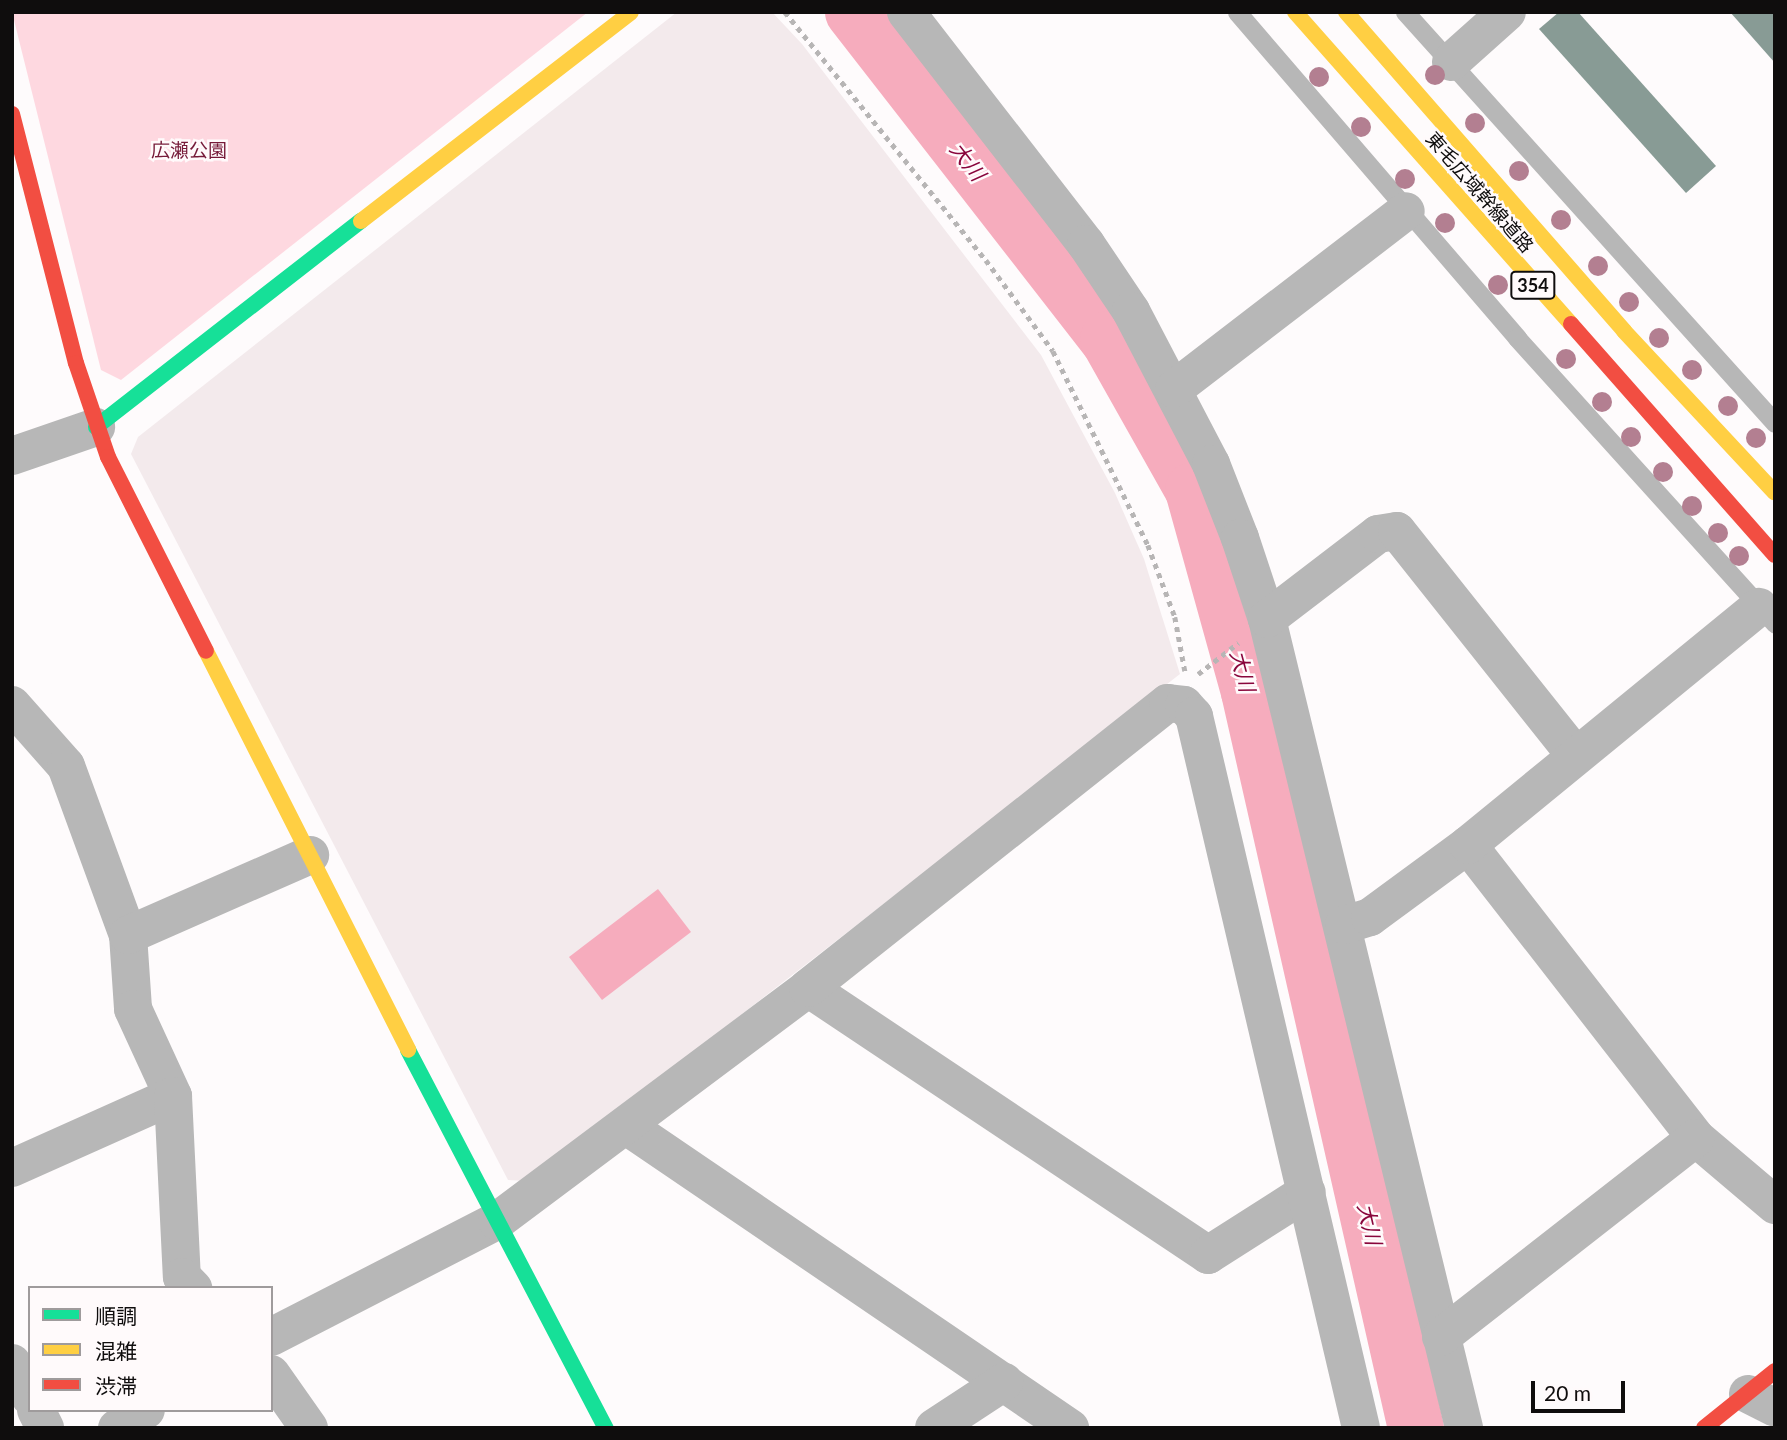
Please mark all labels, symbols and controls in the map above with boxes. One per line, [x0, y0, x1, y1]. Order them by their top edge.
street label: 東毛広域幹線道路 [1422, 127, 1538, 257]
water label: 大川 [945, 137, 991, 185]
park label: 広瀬公園 [151, 139, 227, 161]
road number: 354 [1510, 270, 1556, 300]
water label: 大川 [1225, 647, 1261, 695]
water label: 大川 [1353, 1201, 1387, 1247]
legend [28, 1286, 273, 1412]
text: 順調 [95, 1303, 137, 1328]
text: 混雑 [95, 1338, 137, 1363]
scale bar [1535, 1366, 1630, 1410]
text: 渋滞 [95, 1373, 137, 1398]
text: 20 m [1544, 1380, 1591, 1405]

